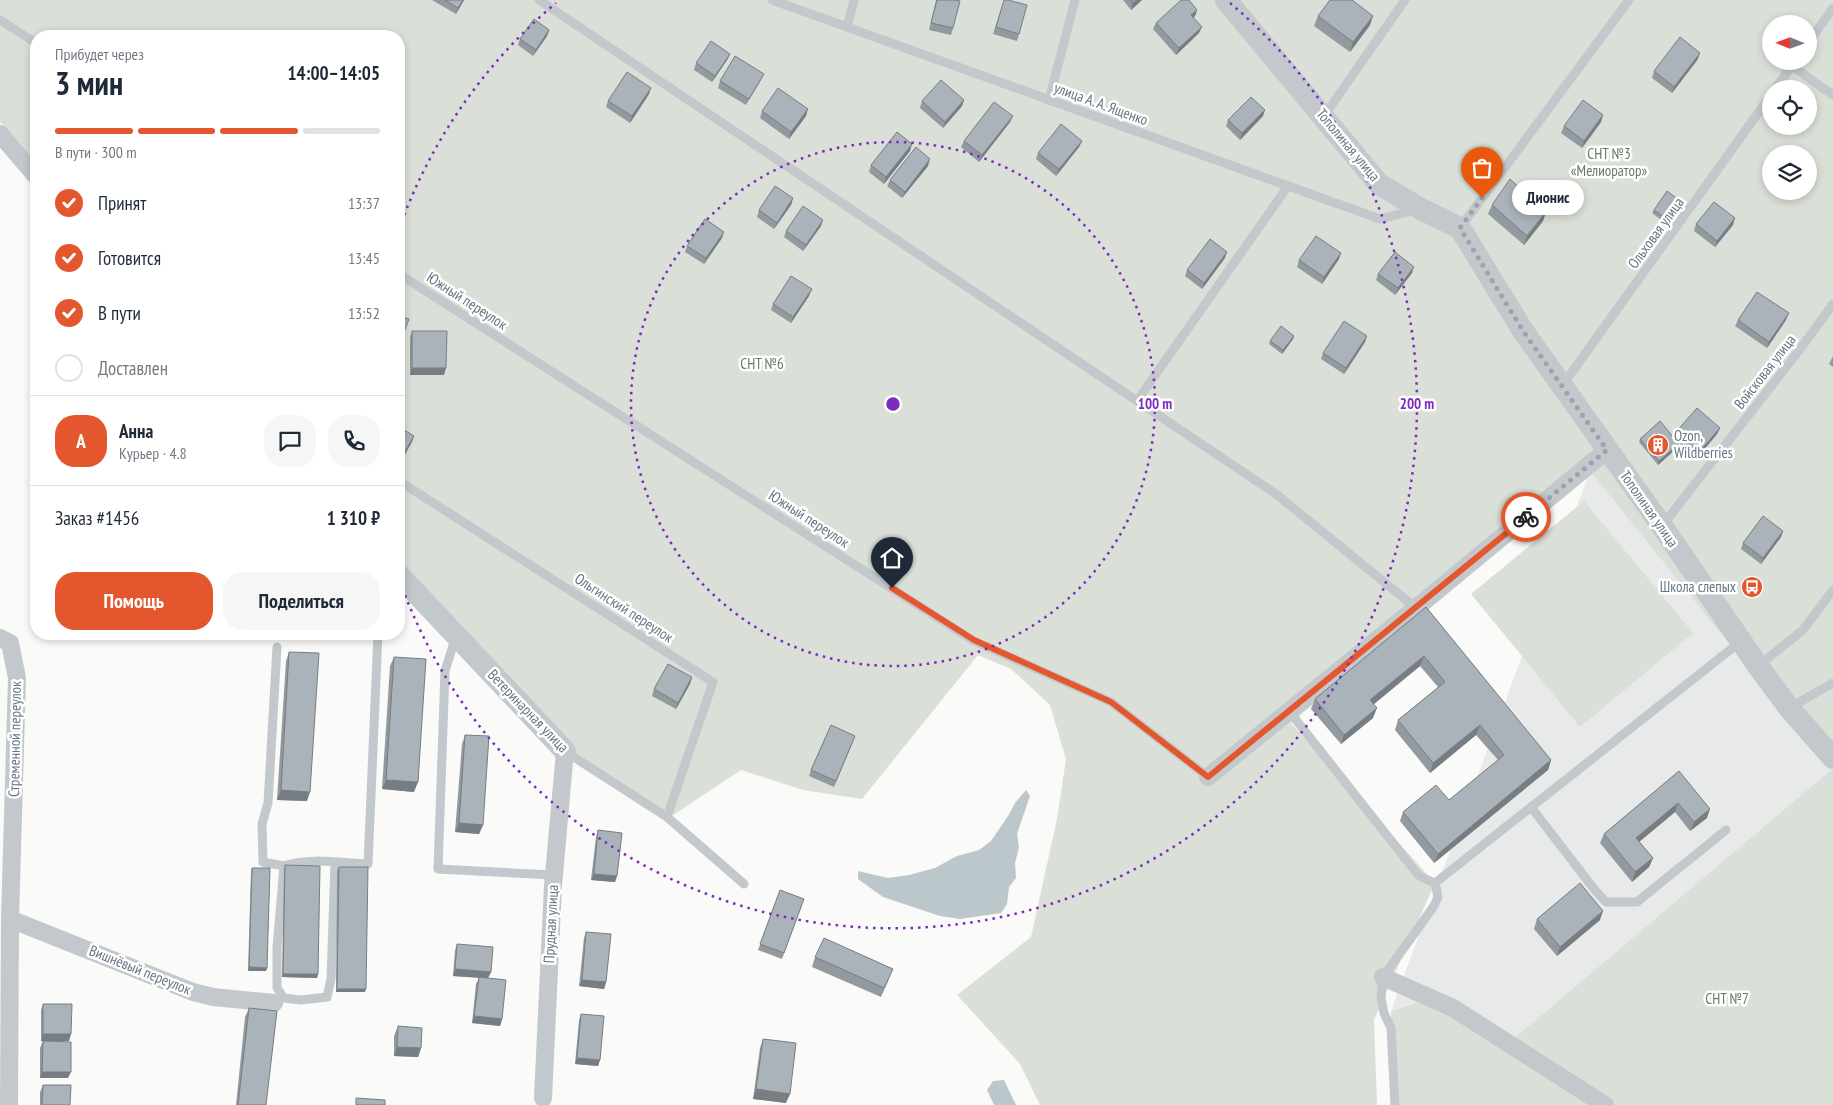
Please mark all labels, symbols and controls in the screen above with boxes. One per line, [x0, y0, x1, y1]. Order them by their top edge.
north arrow [1762, 15, 1818, 70]
map controls [1762, 15, 1817, 200]
text: Прибудет через [55, 44, 144, 64]
text: 14:00–14:05 [287, 61, 380, 85]
text: 3 мин [55, 62, 123, 104]
street label: улица А. А. Ященко [1052, 78, 1151, 129]
button: locate [1762, 80, 1817, 135]
street label: Тополиная улица [1312, 104, 1384, 185]
text: В пути · 300 m [55, 142, 137, 162]
park label: СНТ №3 «Мелиоратор» [1571, 144, 1647, 180]
button: layers [1762, 145, 1817, 200]
pin [1461, 147, 1503, 198]
icon: bag [1468, 154, 1496, 182]
callout: Дионис [1512, 180, 1584, 216]
text: Дионис [1526, 187, 1570, 207]
icon: check [55, 189, 83, 217]
text: Принят [98, 191, 146, 215]
text: 13:37 [348, 193, 380, 213]
street label: Ольховая улица [1623, 193, 1688, 272]
icon: check [55, 244, 83, 272]
text: Готовится [98, 246, 161, 270]
text: 13:45 [348, 248, 380, 268]
street label: Южный переулок [423, 268, 511, 334]
icon: check [55, 299, 83, 327]
text: В пути [98, 301, 141, 325]
text: 13:52 [348, 303, 380, 323]
street label: Войсковая улица [1730, 331, 1800, 413]
park label: СНТ №6 [740, 354, 784, 373]
text: Доставлен [98, 356, 168, 380]
text: 100 m [1138, 394, 1172, 413]
text: 200 m [1400, 394, 1434, 413]
centre of rings [884, 395, 902, 413]
button: chat [264, 415, 316, 467]
button: phone [328, 415, 380, 467]
text: Анна [119, 419, 153, 443]
place label: Ozon, Wildberries [1674, 426, 1733, 462]
text: А [76, 429, 86, 453]
building icon: Ozon, Wildberries [1646, 433, 1670, 457]
text: Курьер · 4.8 [119, 443, 187, 463]
street label: Тополиная улица [1616, 467, 1683, 551]
street label: Южный переулок [765, 486, 853, 552]
courier [1501, 492, 1551, 542]
icon: bike [1512, 503, 1540, 531]
text: Заказ #1456 [55, 506, 139, 530]
text: 1 310 ₽ [327, 506, 380, 530]
pin [871, 537, 913, 588]
icon: home [878, 544, 906, 572]
street label: Ольгинский переулок [571, 569, 677, 647]
button: Помощь [55, 572, 213, 630]
button: Поделиться [223, 572, 380, 630]
bus stop icon: Школа слепых [1740, 575, 1764, 599]
place label: Школа слепых [1660, 577, 1736, 596]
street label: Ветеринарная улица [484, 665, 573, 756]
street label: Стременной переулок [4, 681, 25, 797]
street label: Прудная улица [539, 884, 562, 964]
street label: Вишнёвый переулок [86, 940, 194, 999]
park label: СНТ №7 [1705, 989, 1749, 1008]

